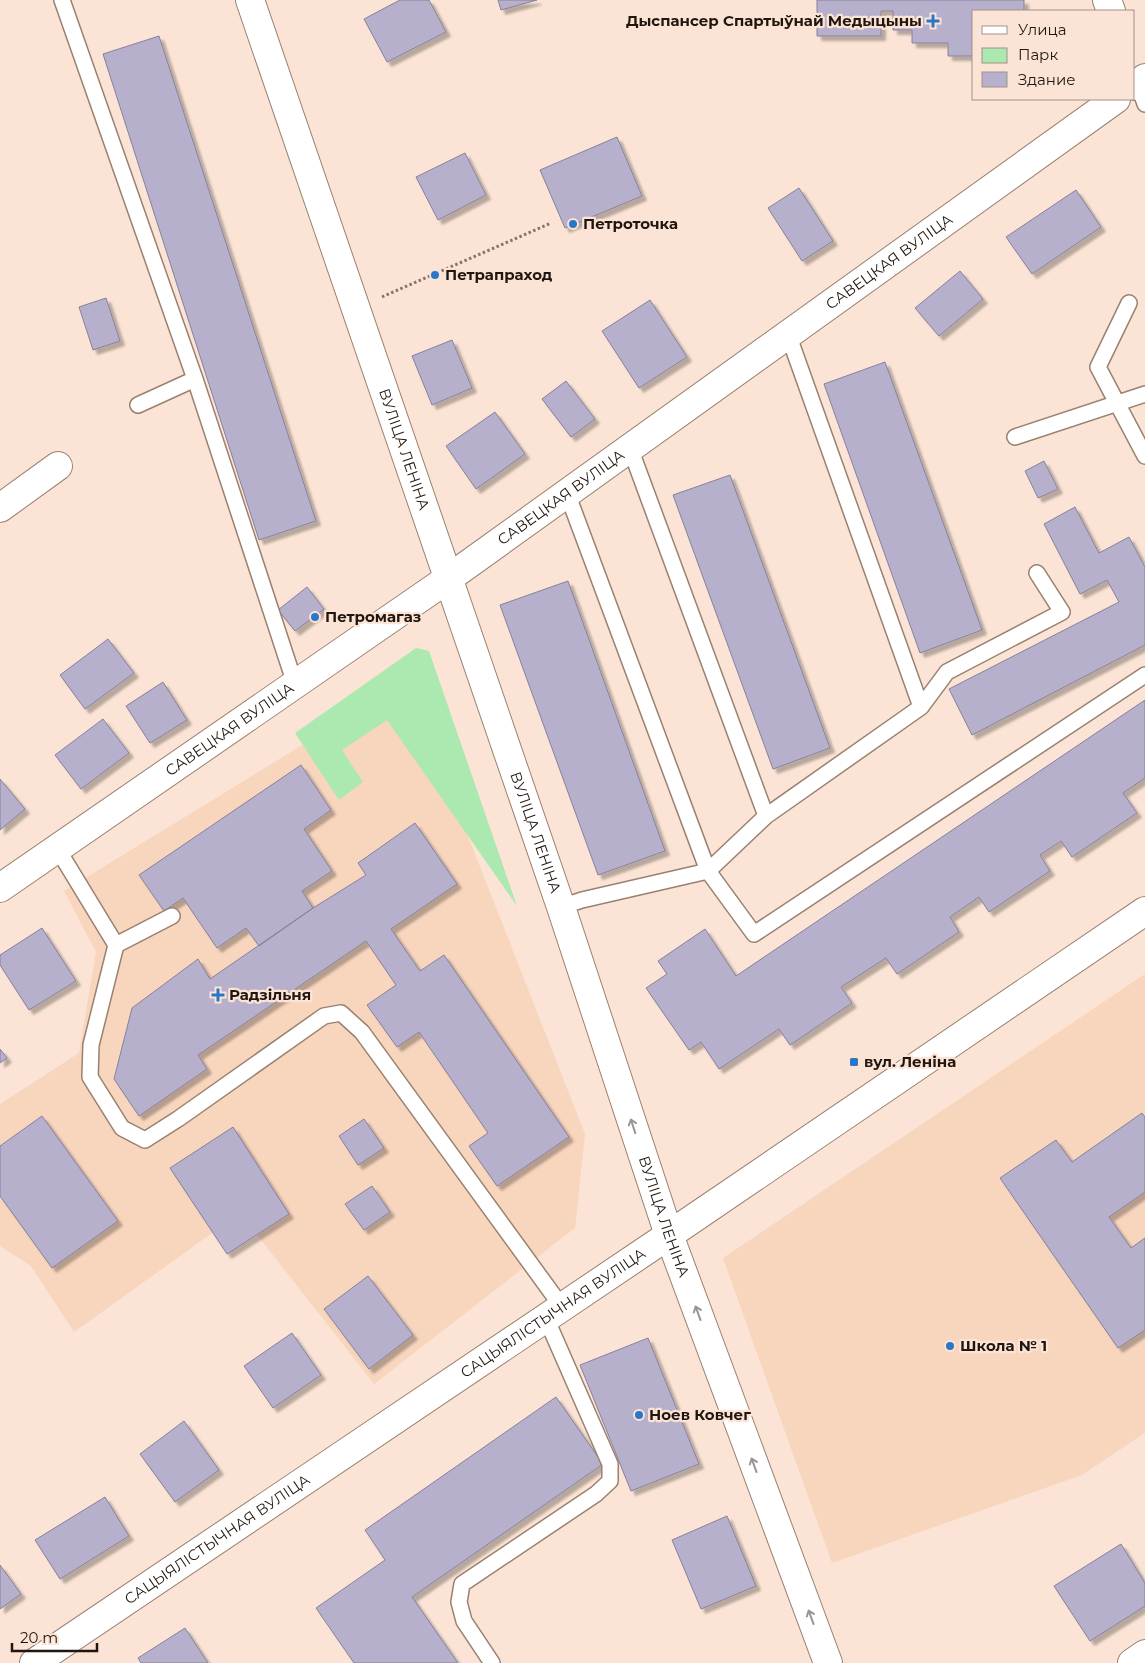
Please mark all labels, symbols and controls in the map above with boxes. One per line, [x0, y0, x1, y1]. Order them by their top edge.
legend [972, 10, 1135, 100]
place label: Дыспансер Спартыўнай Медыцыны [626, 11, 922, 30]
marker: Дыспансер Спартыўнай Медыцыны [926, 14, 940, 28]
text: Улица [1018, 20, 1066, 39]
text: Парк [1018, 45, 1058, 64]
text: Здание [1018, 70, 1076, 89]
street label: САВЕЦКАЯ ВУЛІЦА [822, 209, 956, 313]
place label: Петроточка [583, 214, 678, 233]
marker: Петроточка [567, 218, 579, 230]
place label: Петрапраход [445, 265, 553, 284]
marker: Петрапраход [429, 269, 441, 281]
street label: ВУЛІЦА ЛЕНІНА [375, 386, 434, 512]
street label: САВЕЦКАЯ ВУЛІЦА [494, 445, 628, 549]
place label: Петромагаз [325, 607, 421, 626]
marker: Петромагаз [309, 611, 321, 623]
street label: САВЕЦКАЯ ВУЛІЦА [161, 678, 297, 780]
street label: ВУЛІЦА ЛЕНІНА [506, 769, 565, 895]
place label: Радзільня [229, 985, 311, 1004]
marker: Радзільня [211, 988, 225, 1002]
place label: вул. Леніна [864, 1052, 956, 1071]
marker: вул. Леніна [848, 1056, 860, 1068]
one-way arrow [628, 1119, 637, 1135]
street label: ВУЛІЦА ЛЕНІНА [635, 1153, 694, 1280]
street label: САЦЫЯЛІСТЫЧНАЯ ВУЛІЦА [457, 1244, 649, 1382]
one-way arrow [692, 1306, 702, 1321]
place label: Школа № 1 [960, 1336, 1047, 1355]
marker: Школа № 1 [944, 1340, 956, 1352]
place label: Ноев Ковчег [649, 1405, 751, 1424]
marker: Ноев Ковчег [633, 1409, 645, 1421]
one-way arrow [749, 1458, 758, 1473]
street label: САЦЫЯЛІСТЫЧНАЯ ВУЛІЦА [121, 1470, 313, 1608]
one-way arrow [806, 1610, 815, 1626]
scale bar [12, 1620, 98, 1652]
text: 20 m [20, 1628, 58, 1647]

